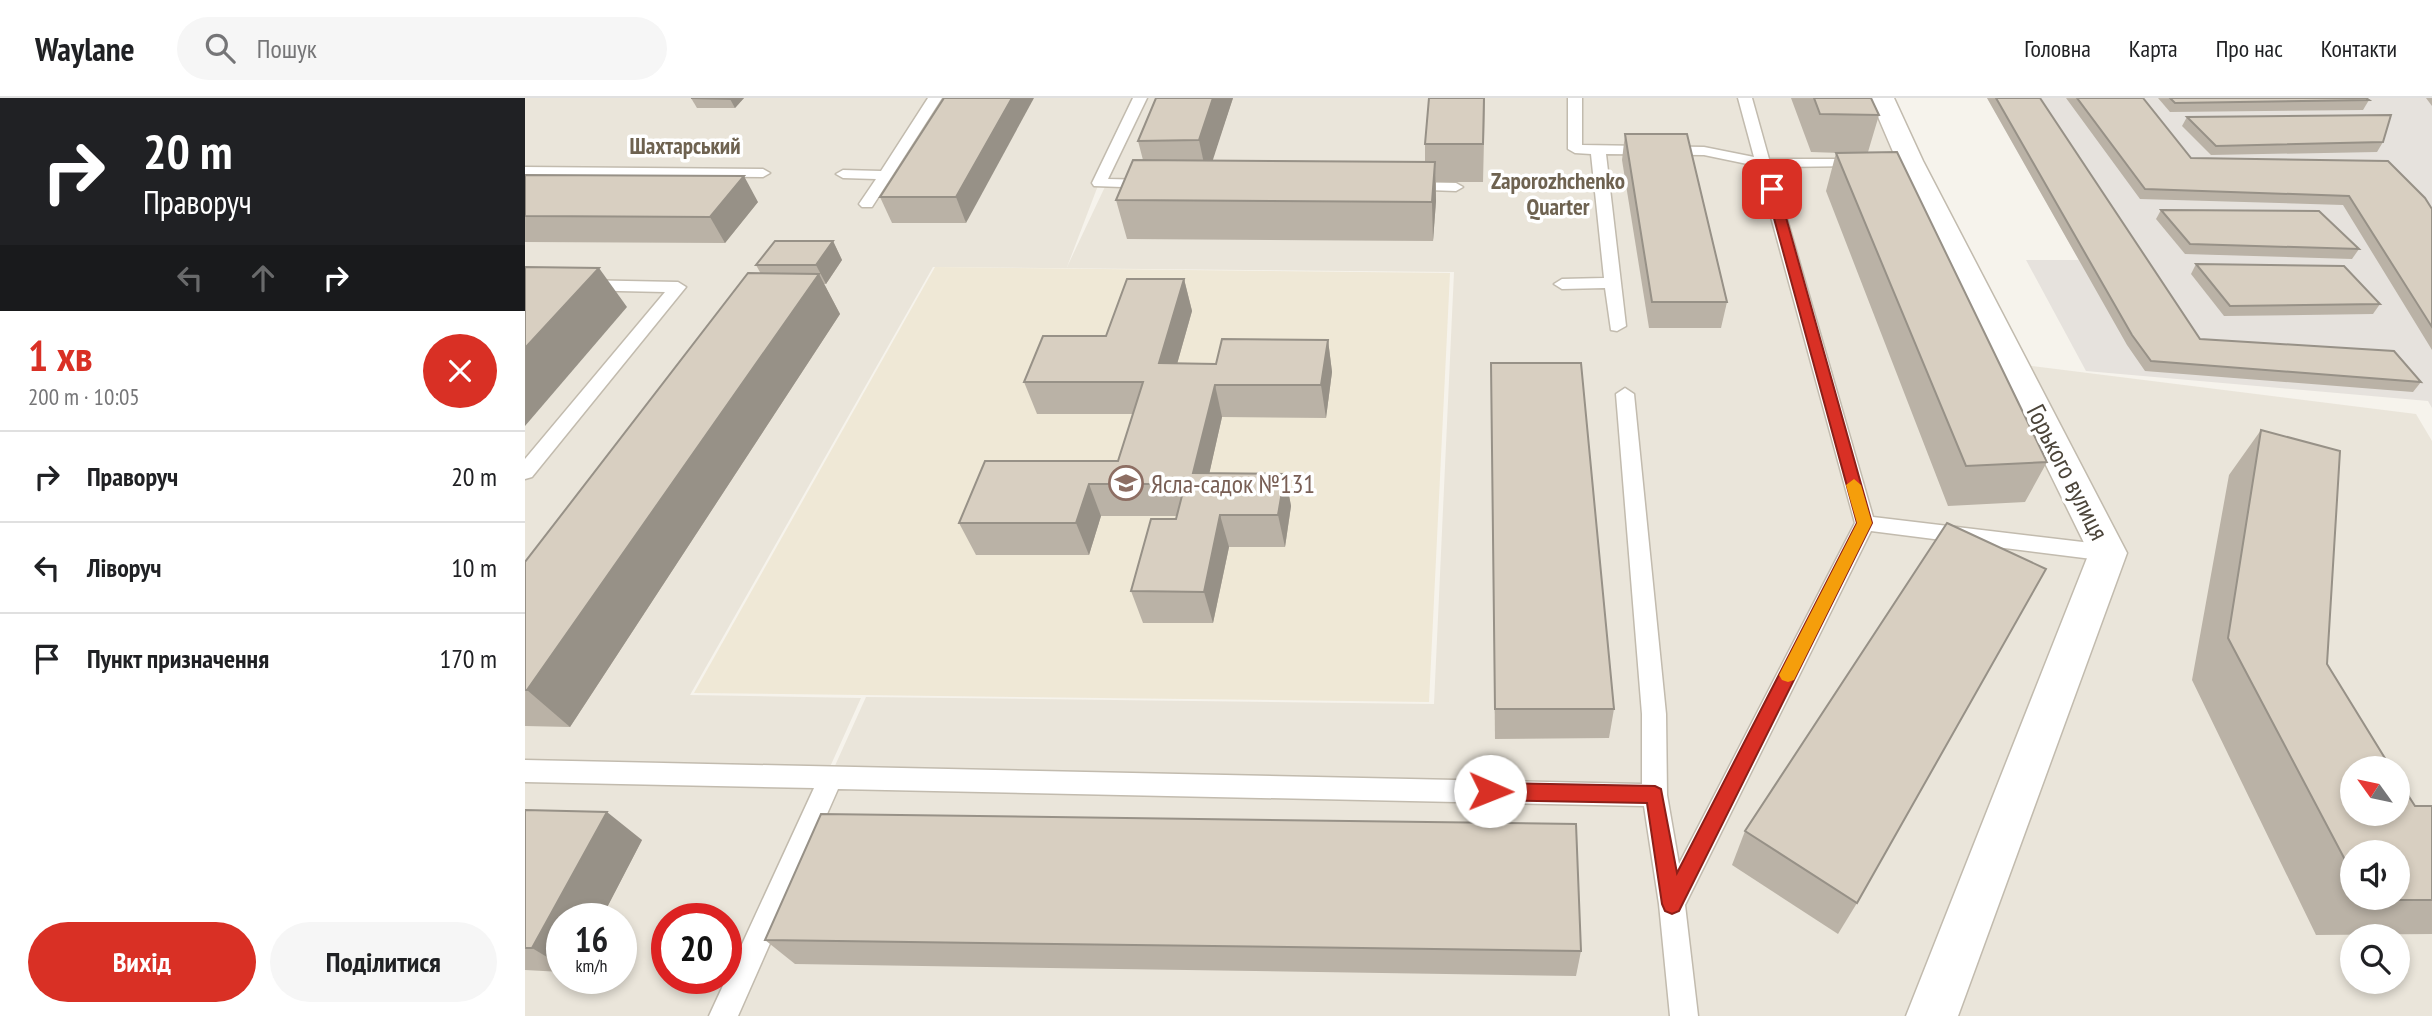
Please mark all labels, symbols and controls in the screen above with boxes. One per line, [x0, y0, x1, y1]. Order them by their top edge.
search box [177, 17, 667, 80]
text: Waylane [35, 27, 135, 70]
icon: search [201, 29, 239, 67]
text: Пошук [257, 32, 317, 65]
text: Головна [2024, 33, 2091, 64]
text: Карта [2129, 33, 2178, 64]
text: Про нас [2216, 33, 2283, 64]
text: Контакти [2321, 33, 2397, 64]
text: 20 m [143, 119, 232, 183]
icon: right [28, 126, 119, 217]
district label: Шахтарський [629, 131, 741, 160]
pin [1742, 159, 1802, 219]
district label: Zaporozhchenko Quarter [1491, 166, 1625, 221]
icon: arrive [1753, 170, 1791, 208]
text: Праворуч [143, 181, 252, 223]
icon: left [171, 259, 209, 297]
icon: ahead [244, 259, 282, 297]
icon: right [317, 259, 355, 297]
text: 1 хв [28, 328, 93, 383]
button: close [423, 334, 497, 408]
text: 200 m · 10:05 [28, 382, 140, 411]
street label: Горького вулиця [2020, 399, 2116, 545]
icon: right [28, 458, 66, 496]
text: Праворуч [87, 460, 178, 493]
text: 20 m [451, 460, 497, 493]
school or university icon: Ясла-садок №131 [1107, 464, 1145, 502]
place label: Ясла-садок №131 [1151, 467, 1315, 500]
icon: left [28, 549, 66, 587]
text: Ліворуч [87, 551, 161, 584]
text: 10 m [451, 551, 497, 584]
icon: arrive [28, 640, 66, 678]
text: Пункт призначення [87, 642, 269, 675]
text: 170 m [439, 642, 497, 675]
position arrow [1453, 754, 1527, 828]
north arrow [2340, 756, 2410, 826]
map controls [2340, 756, 2410, 994]
button: sound [2340, 840, 2410, 910]
speed limit sign: 20 [651, 903, 742, 994]
text: 16 [575, 916, 608, 962]
button: Вихід [28, 922, 256, 1002]
button: Поділитися [270, 922, 497, 1002]
button: search [2340, 924, 2410, 994]
text: km/h [576, 954, 607, 977]

